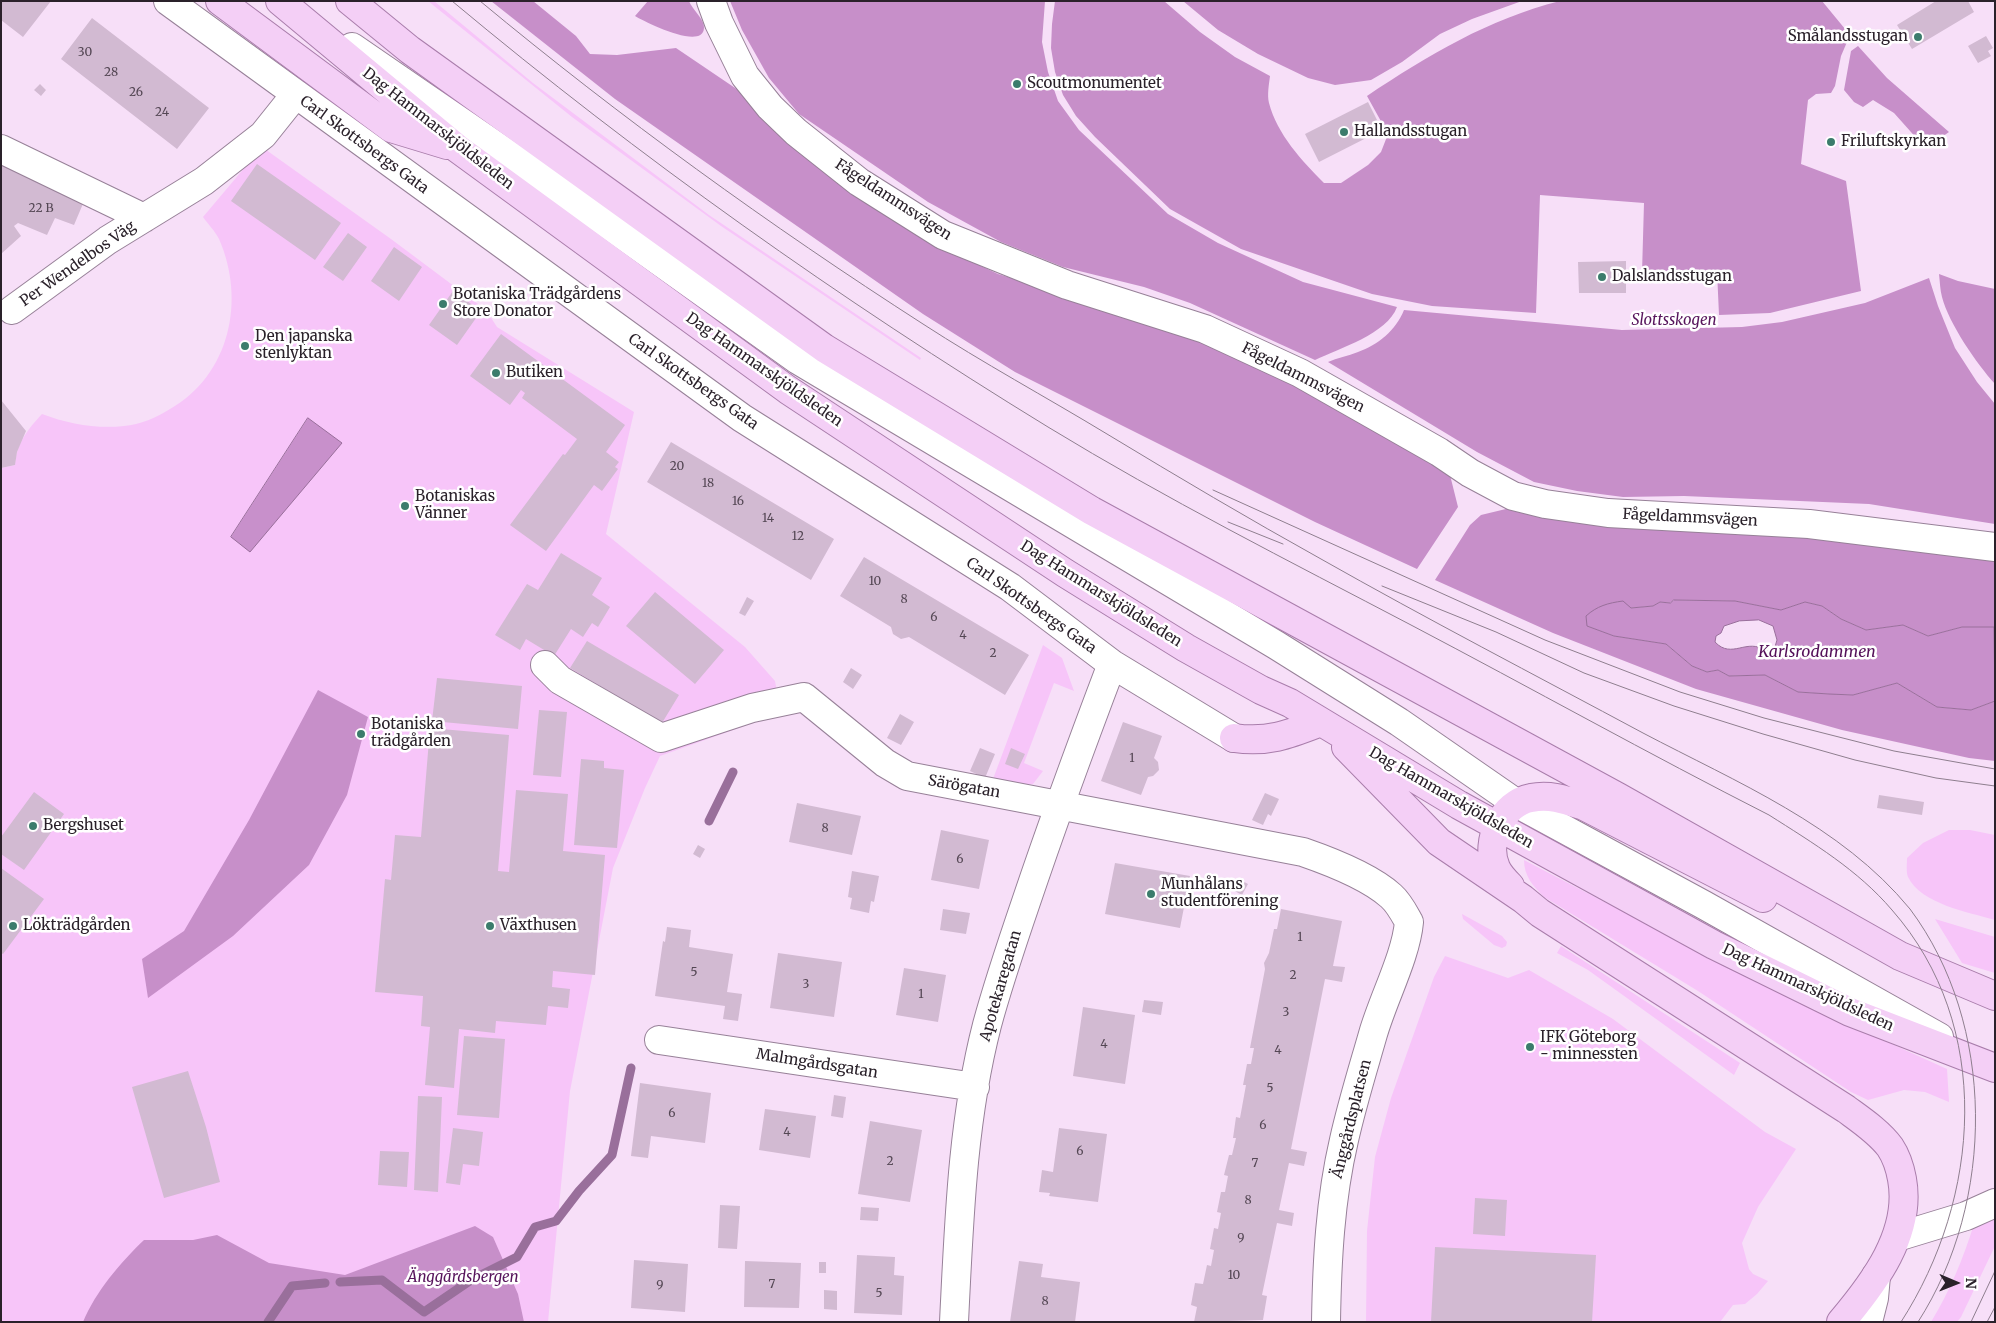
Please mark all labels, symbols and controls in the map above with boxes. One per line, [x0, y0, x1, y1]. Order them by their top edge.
place label: Smålandsstugan [1788, 28, 1908, 46]
marker: Smålandsstugan [1912, 31, 1924, 43]
house number: 30 [78, 46, 92, 60]
street label: Dag Hammarskjöldsleden [359, 64, 517, 194]
house number: 28 [104, 66, 118, 80]
place label: Scoutmonumentet [1027, 75, 1162, 93]
marker: Scoutmonumentet [1011, 78, 1023, 90]
house number: 26 [129, 86, 143, 100]
street label: Carl Skottsbergs Gata [296, 92, 432, 198]
house number: 24 [155, 106, 169, 120]
place label: Hallandsstugan [1354, 123, 1467, 141]
marker: Hallandsstugan [1338, 126, 1350, 138]
place label: Friluftskyrkan [1841, 133, 1946, 151]
marker: Friluftskyrkan [1825, 136, 1837, 148]
street label: Fågeldammsvägen [831, 156, 955, 244]
house number: 22 B [29, 202, 53, 216]
street label: Per Wendelbos Väg [17, 217, 139, 311]
place label: Dalslandsstugan [1612, 268, 1732, 286]
marker: Dalslandsstugan [1596, 271, 1608, 283]
place label: Botaniska Trädgårdens Store Donator [453, 286, 621, 321]
marker: Botaniska Trädgårdens Store Donator [437, 298, 449, 310]
street label: Dag Hammarskjöldsleden [682, 309, 846, 431]
park label: Slottsskogen [1632, 312, 1716, 330]
place label: Den japanska stenlyktan [255, 328, 353, 363]
street label: Carl Skottsbergs Gata [624, 330, 762, 434]
street label: Fågeldammsvägen [1239, 339, 1367, 417]
marker: Den japanska stenlyktan [239, 340, 251, 352]
place label: Butiken [506, 364, 563, 382]
marker: Butiken [490, 367, 502, 379]
house number: 20 [670, 460, 684, 474]
house number: 18 [702, 477, 714, 491]
place label: Botaniskas Vänner [415, 488, 495, 523]
house number: 16 [732, 495, 744, 509]
marker: Botaniskas Vänner [399, 500, 411, 512]
street label: Fågeldammsvägen [1622, 505, 1758, 531]
house number: 14 [762, 512, 774, 526]
house number: 12 [792, 530, 804, 544]
street label: Dag Hammarskjöldsleden [1017, 537, 1185, 651]
street label: Carl Skottsbergs Gata [962, 554, 1100, 658]
house number: 10 [869, 575, 881, 589]
house number: 8 [900, 593, 908, 607]
house number: 6 [930, 611, 938, 625]
house number: 4 [959, 629, 967, 643]
water label: Karlsrodammen [1758, 642, 1876, 662]
house number: 2 [989, 647, 997, 661]
place label: Botaniska trädgården [371, 716, 451, 751]
marker: Botaniska trädgården [355, 728, 367, 740]
street label: Dag Hammarskjöldsleden [1366, 744, 1536, 852]
house number: 1 [1129, 752, 1135, 766]
street label: Särögatan [926, 772, 1002, 802]
place label: Bergshuset [43, 817, 124, 835]
marker: Bergshuset [27, 820, 39, 832]
house number: 8 [821, 822, 829, 836]
house number: 6 [956, 853, 964, 867]
place label: Munhålans studentförening [1161, 876, 1278, 911]
marker: Munhålans studentförening [1145, 888, 1157, 900]
place label: Lökträdgården [23, 917, 131, 935]
place label: Växthusen [500, 917, 577, 935]
marker: Lökträdgården [7, 920, 19, 932]
marker: Växthusen [484, 920, 496, 932]
street label: Apotekaregatan [977, 928, 1025, 1044]
house number: 1 [1297, 931, 1303, 945]
street label: Dag Hammarskjöldsleden [1720, 940, 1896, 1036]
house number: 5 [690, 966, 698, 980]
house number: 2 [1289, 969, 1297, 983]
house number: 3 [803, 978, 809, 992]
house number: 1 [918, 988, 924, 1002]
house number: 3 [1283, 1006, 1289, 1020]
place label: IFK Göteborg - minnessten [1540, 1029, 1638, 1064]
house number: 4 [1100, 1038, 1108, 1052]
marker: IFK Göteborg - minnessten [1524, 1041, 1536, 1053]
house number: 4 [1274, 1044, 1282, 1058]
street label: Malmgårdsgatan [755, 1045, 879, 1083]
street label: Änggårdsplatsen [1329, 1058, 1375, 1180]
house number: 5 [1266, 1082, 1274, 1096]
house number: 6 [668, 1107, 676, 1121]
house number: 6 [1259, 1119, 1267, 1133]
house number: 4 [783, 1126, 791, 1140]
house number: 6 [1076, 1145, 1084, 1159]
house number: 2 [886, 1155, 894, 1169]
house number: 7 [1252, 1157, 1258, 1171]
house number: 8 [1244, 1194, 1252, 1208]
house number: 9 [1237, 1232, 1245, 1246]
north arrow [1931, 1258, 1981, 1308]
park label: Änggårdsbergen [407, 1269, 519, 1287]
house number: 10 [1228, 1269, 1240, 1283]
house number: 7 [769, 1278, 775, 1292]
text: N [1962, 1278, 1980, 1289]
house number: 9 [656, 1279, 664, 1293]
house number: 5 [875, 1287, 883, 1301]
house number: 8 [1041, 1295, 1049, 1309]

